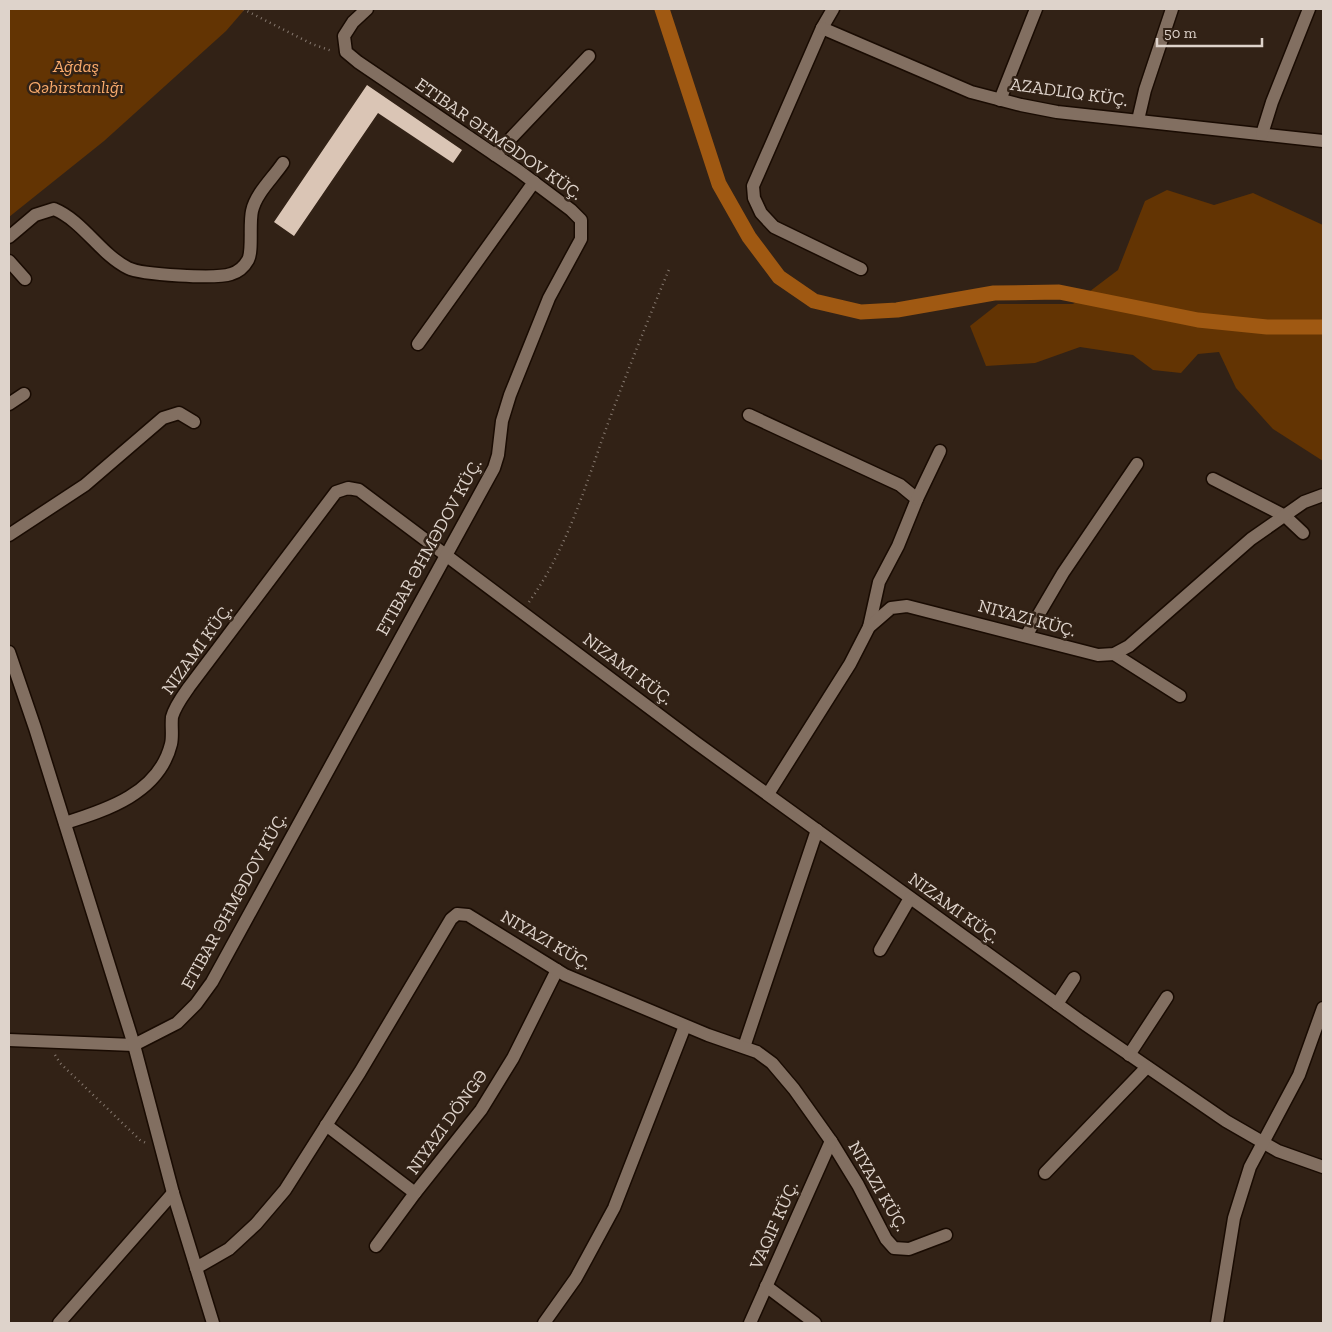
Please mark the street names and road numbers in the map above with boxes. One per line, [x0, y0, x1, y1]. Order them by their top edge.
street label: ETIBAR ƏHMƏDOV KÜÇ. [411, 73, 587, 205]
street label: AZADLIQ KÜÇ. [1009, 73, 1129, 111]
street label: ETIBAR ƏHMƏDOV KÜÇ. [371, 455, 487, 639]
street label: NIYAZI KÜÇ. [976, 594, 1078, 642]
street label: NIZAMI KÜÇ. [157, 599, 237, 699]
street label: NIZAMI KÜÇ. [579, 628, 677, 710]
street label: ETIBAR ƏHMƏDOV KÜÇ. [176, 809, 292, 993]
street label: NIZAMI KÜÇ. [904, 868, 1004, 948]
street label: NIYAZI KÜÇ. [497, 905, 595, 975]
street label: NIYAZI DÖNGƏ [402, 1065, 492, 1179]
street label: NIYAZI KÜÇ. [843, 1137, 913, 1235]
street label: VAQIF KÜÇ. [744, 1178, 803, 1273]

